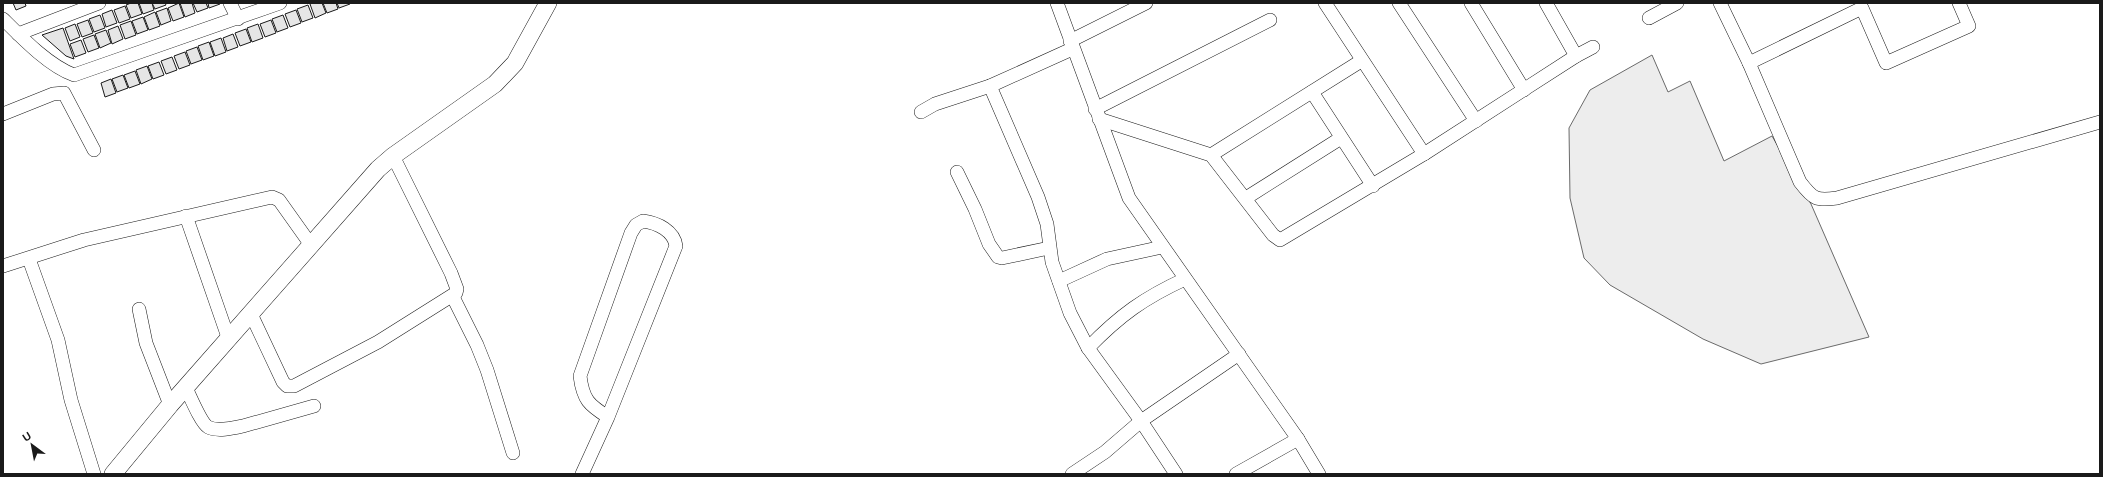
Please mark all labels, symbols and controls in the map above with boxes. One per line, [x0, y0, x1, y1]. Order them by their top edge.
north arrow [12, 425, 52, 465]
text: U [20, 429, 33, 444]

